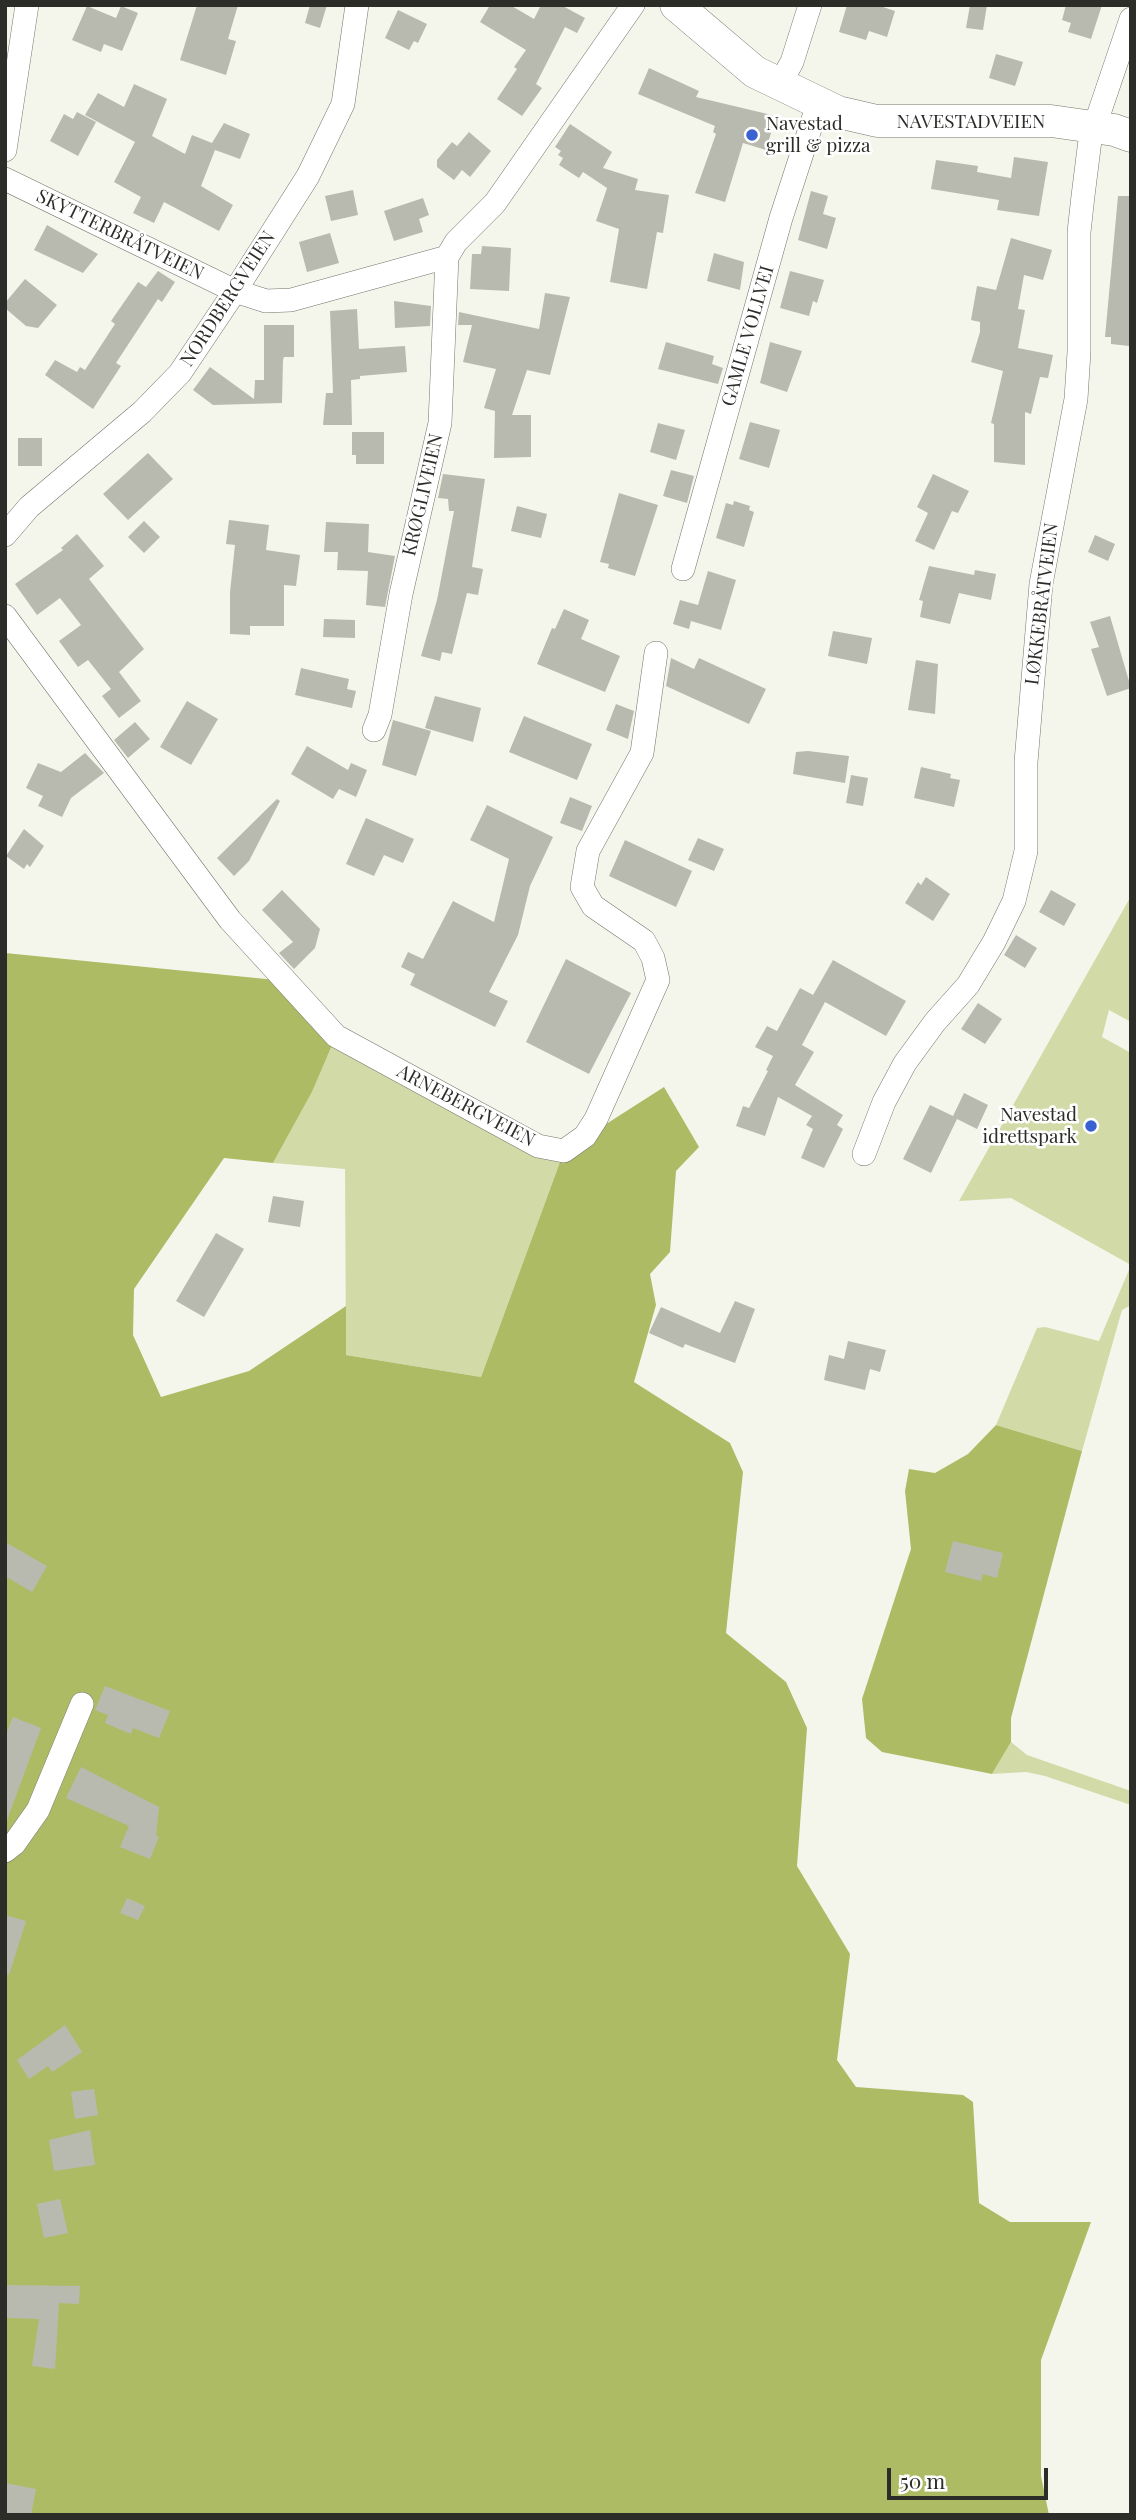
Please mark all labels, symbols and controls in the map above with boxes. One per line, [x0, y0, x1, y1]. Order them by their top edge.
street label: NAVESTADVEIEN [896, 111, 1046, 133]
place label: Navestad grill & pizza [766, 113, 870, 157]
marker: Navestad grill & pizza [744, 127, 760, 143]
street label: SKYTTERBRÅTVEIEN [33, 185, 207, 285]
street label: NORDBERGVEIEN [176, 227, 280, 371]
street label: GAMLE VOLLVEI [717, 263, 779, 409]
street label: KRØGLIVEIEN [398, 432, 448, 558]
street label: LØKKEBRÅTVEIEN [1021, 522, 1063, 686]
street label: ARNEBERGVEIEN [393, 1060, 539, 1152]
place label: Navestad idrettspark [982, 1104, 1077, 1148]
marker: Navestad idrettspark [1083, 1118, 1099, 1134]
scale bar [891, 2454, 1052, 2498]
text: 50 m [900, 2466, 945, 2494]

